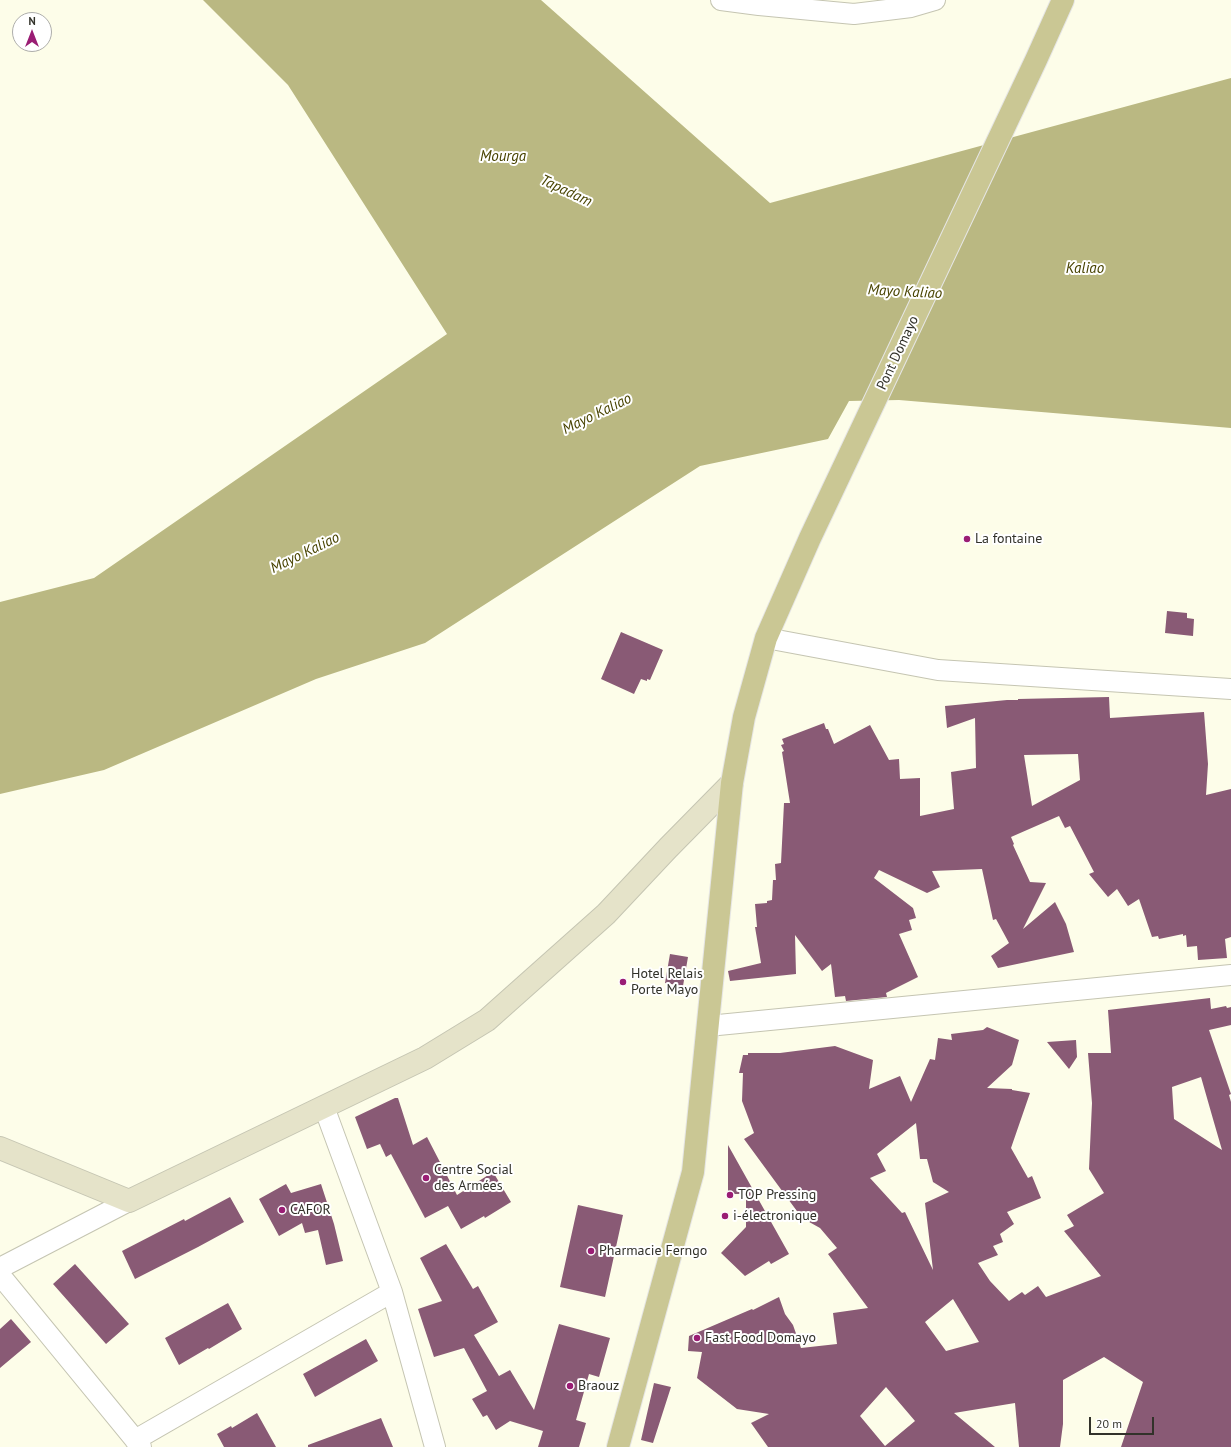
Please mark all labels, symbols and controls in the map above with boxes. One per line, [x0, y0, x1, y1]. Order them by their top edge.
north arrow [12, 12, 52, 52]
text: N [28, 14, 36, 28]
water label: Mourga [480, 148, 526, 166]
water label: Tapadam [537, 171, 595, 211]
water label: Kaliao [1066, 260, 1104, 278]
water label: Mayo Kaliao [867, 281, 943, 303]
street label: Pont Domayo [874, 313, 922, 393]
water label: Mayo Kaliao [559, 390, 635, 438]
water label: Mayo Kaliao [267, 529, 343, 577]
place label: La fontaine [975, 531, 1042, 547]
marker: La fontaine [962, 534, 972, 544]
place label: Hotel Relais Porte Mayo [631, 966, 703, 998]
marker: Hotel Relais Porte Mayo [618, 977, 628, 987]
place label: Centre Social des Armées [434, 1162, 513, 1194]
marker: Centre Social des Armées [421, 1173, 431, 1183]
place label: TOP Pressing [738, 1187, 816, 1203]
marker: TOP Pressing [725, 1190, 735, 1200]
place label: CAFOR [290, 1202, 331, 1218]
marker: CAFOR [277, 1205, 287, 1215]
place label: i-électronique [733, 1208, 817, 1224]
marker: i-électronique [720, 1211, 730, 1221]
place label: Pharmacie Ferngo [599, 1243, 707, 1259]
marker: Pharmacie Ferngo [586, 1246, 596, 1256]
place label: Fast Food Domayo [705, 1330, 816, 1346]
marker: Fast Food Domayo [692, 1333, 702, 1343]
place label: Braouz [578, 1378, 619, 1394]
marker: Braouz [565, 1381, 575, 1391]
scale bar [1091, 1409, 1156, 1435]
text: 20 m [1096, 1416, 1122, 1431]

